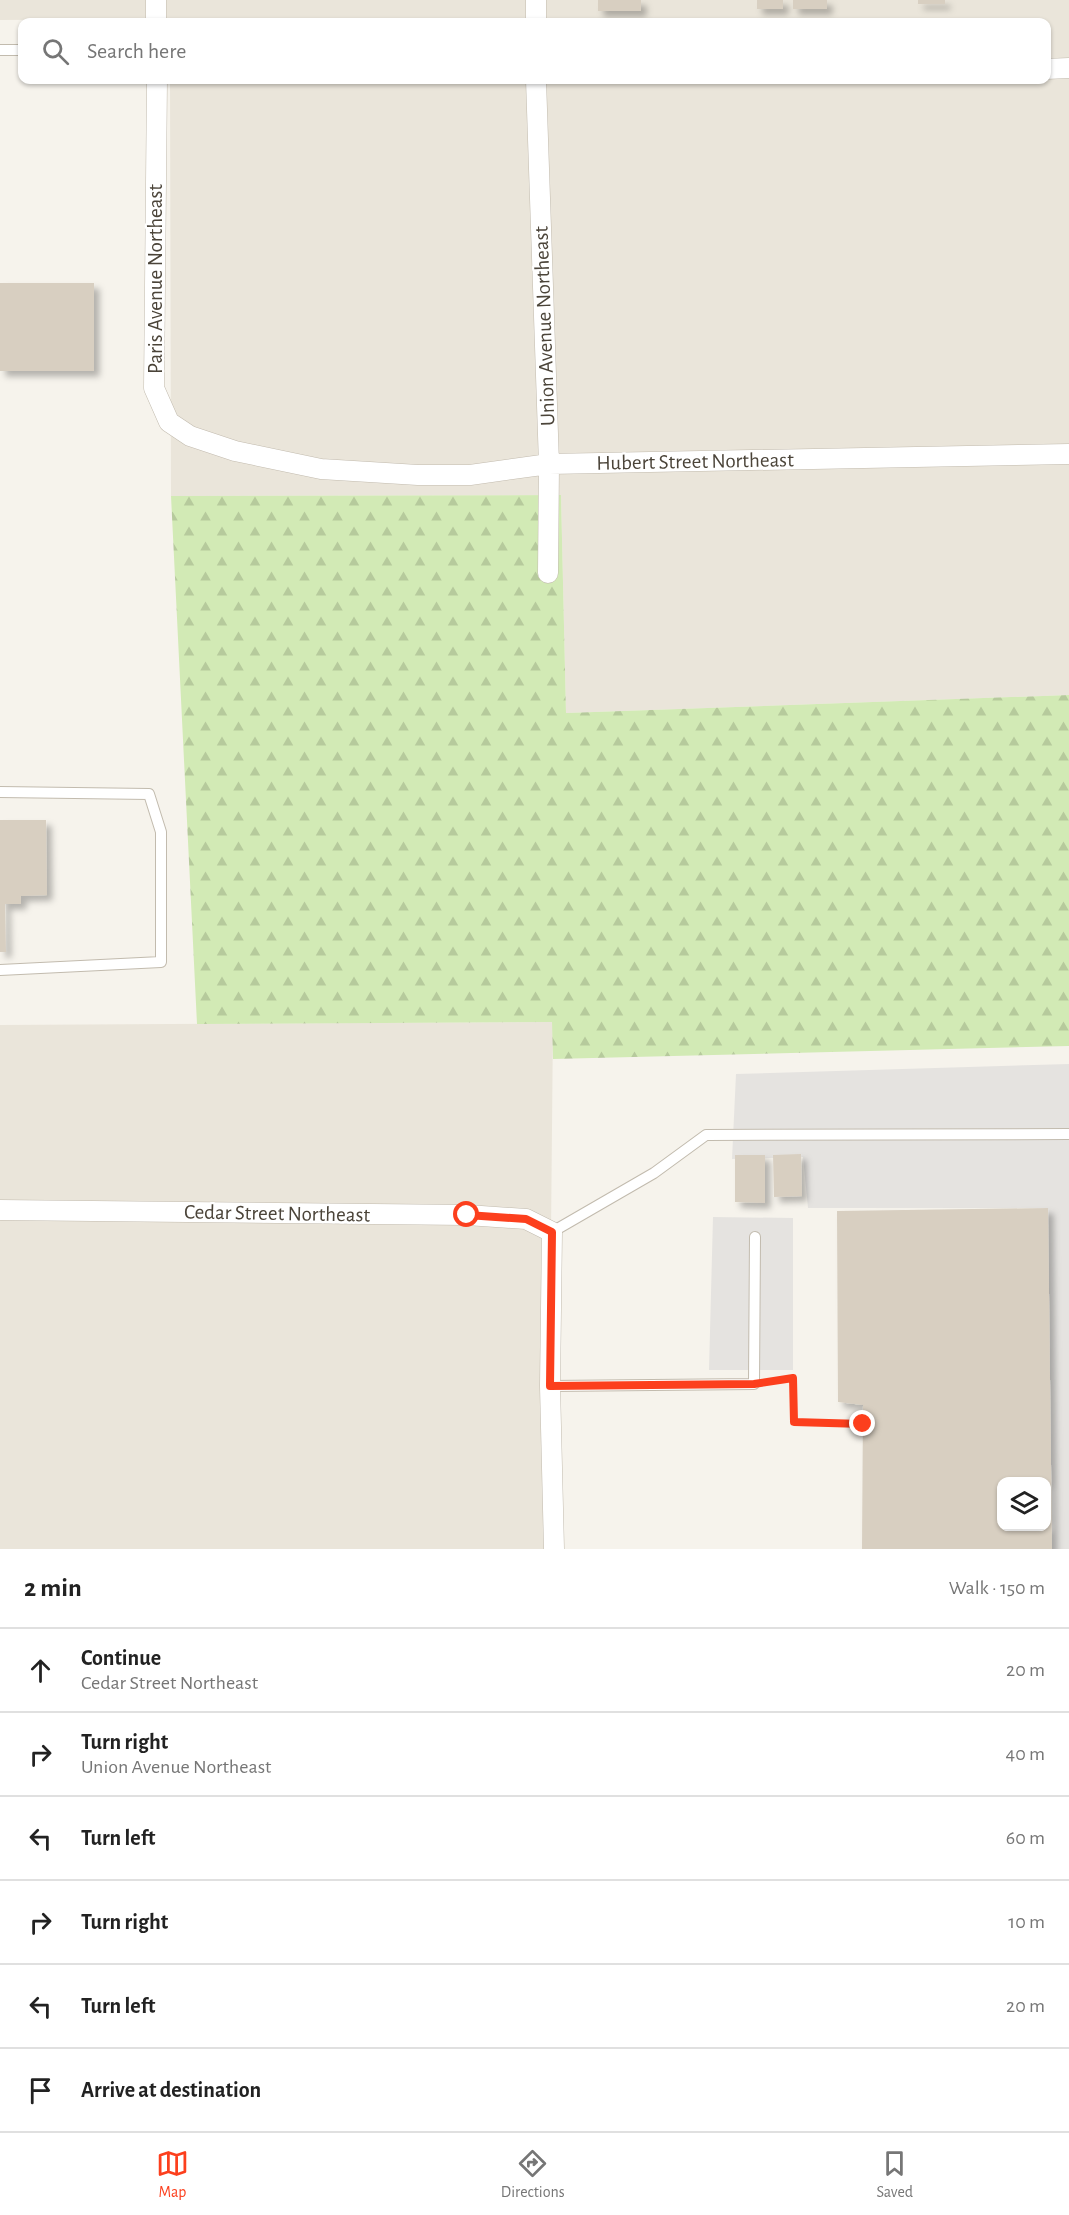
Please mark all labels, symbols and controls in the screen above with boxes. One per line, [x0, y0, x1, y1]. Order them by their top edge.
search box [18, 18, 1051, 84]
icon: search [39, 35, 72, 68]
text: Search here [87, 40, 186, 62]
street label: Paris Avenue Northeast [145, 184, 166, 374]
street label: Union Avenue Northeast [531, 225, 558, 426]
street label: Hubert Street Northeast [596, 449, 794, 474]
street label: Cedar Street Northeast [184, 1201, 370, 1226]
route start [453, 1201, 479, 1227]
route end [849, 1410, 875, 1436]
map controls [997, 1477, 1051, 1531]
button: layers [997, 1477, 1051, 1531]
text: 2 min [24, 1575, 82, 1601]
text: Walk · 150 m [949, 1578, 1045, 1598]
text: Continue [81, 1647, 161, 1669]
icon: ahead [24, 1654, 57, 1687]
text: 20 m [1006, 1660, 1045, 1680]
text: Cedar Street Northeast [81, 1673, 258, 1693]
text: Turn right [81, 1731, 168, 1753]
icon: right [24, 1738, 57, 1771]
text: 40 m [1006, 1744, 1045, 1764]
text: Union Avenue Northeast [81, 1757, 271, 1777]
icon: left [24, 1822, 57, 1855]
text: Turn left [81, 1827, 155, 1849]
text: 60 m [1006, 1828, 1045, 1848]
icon: right [24, 1906, 57, 1939]
text: Turn right [81, 1911, 168, 1933]
text: 10 m [1008, 1912, 1045, 1932]
icon: left [24, 1990, 57, 2023]
text: Turn left [81, 1995, 155, 2017]
text: 20 m [1006, 1996, 1045, 2016]
icon: arrive [24, 2074, 57, 2107]
text: Arrive at destination [81, 2079, 261, 2101]
tab: Map [156, 2147, 189, 2202]
tab: Directions [501, 2147, 565, 2202]
tab: Saved [876, 2147, 913, 2202]

